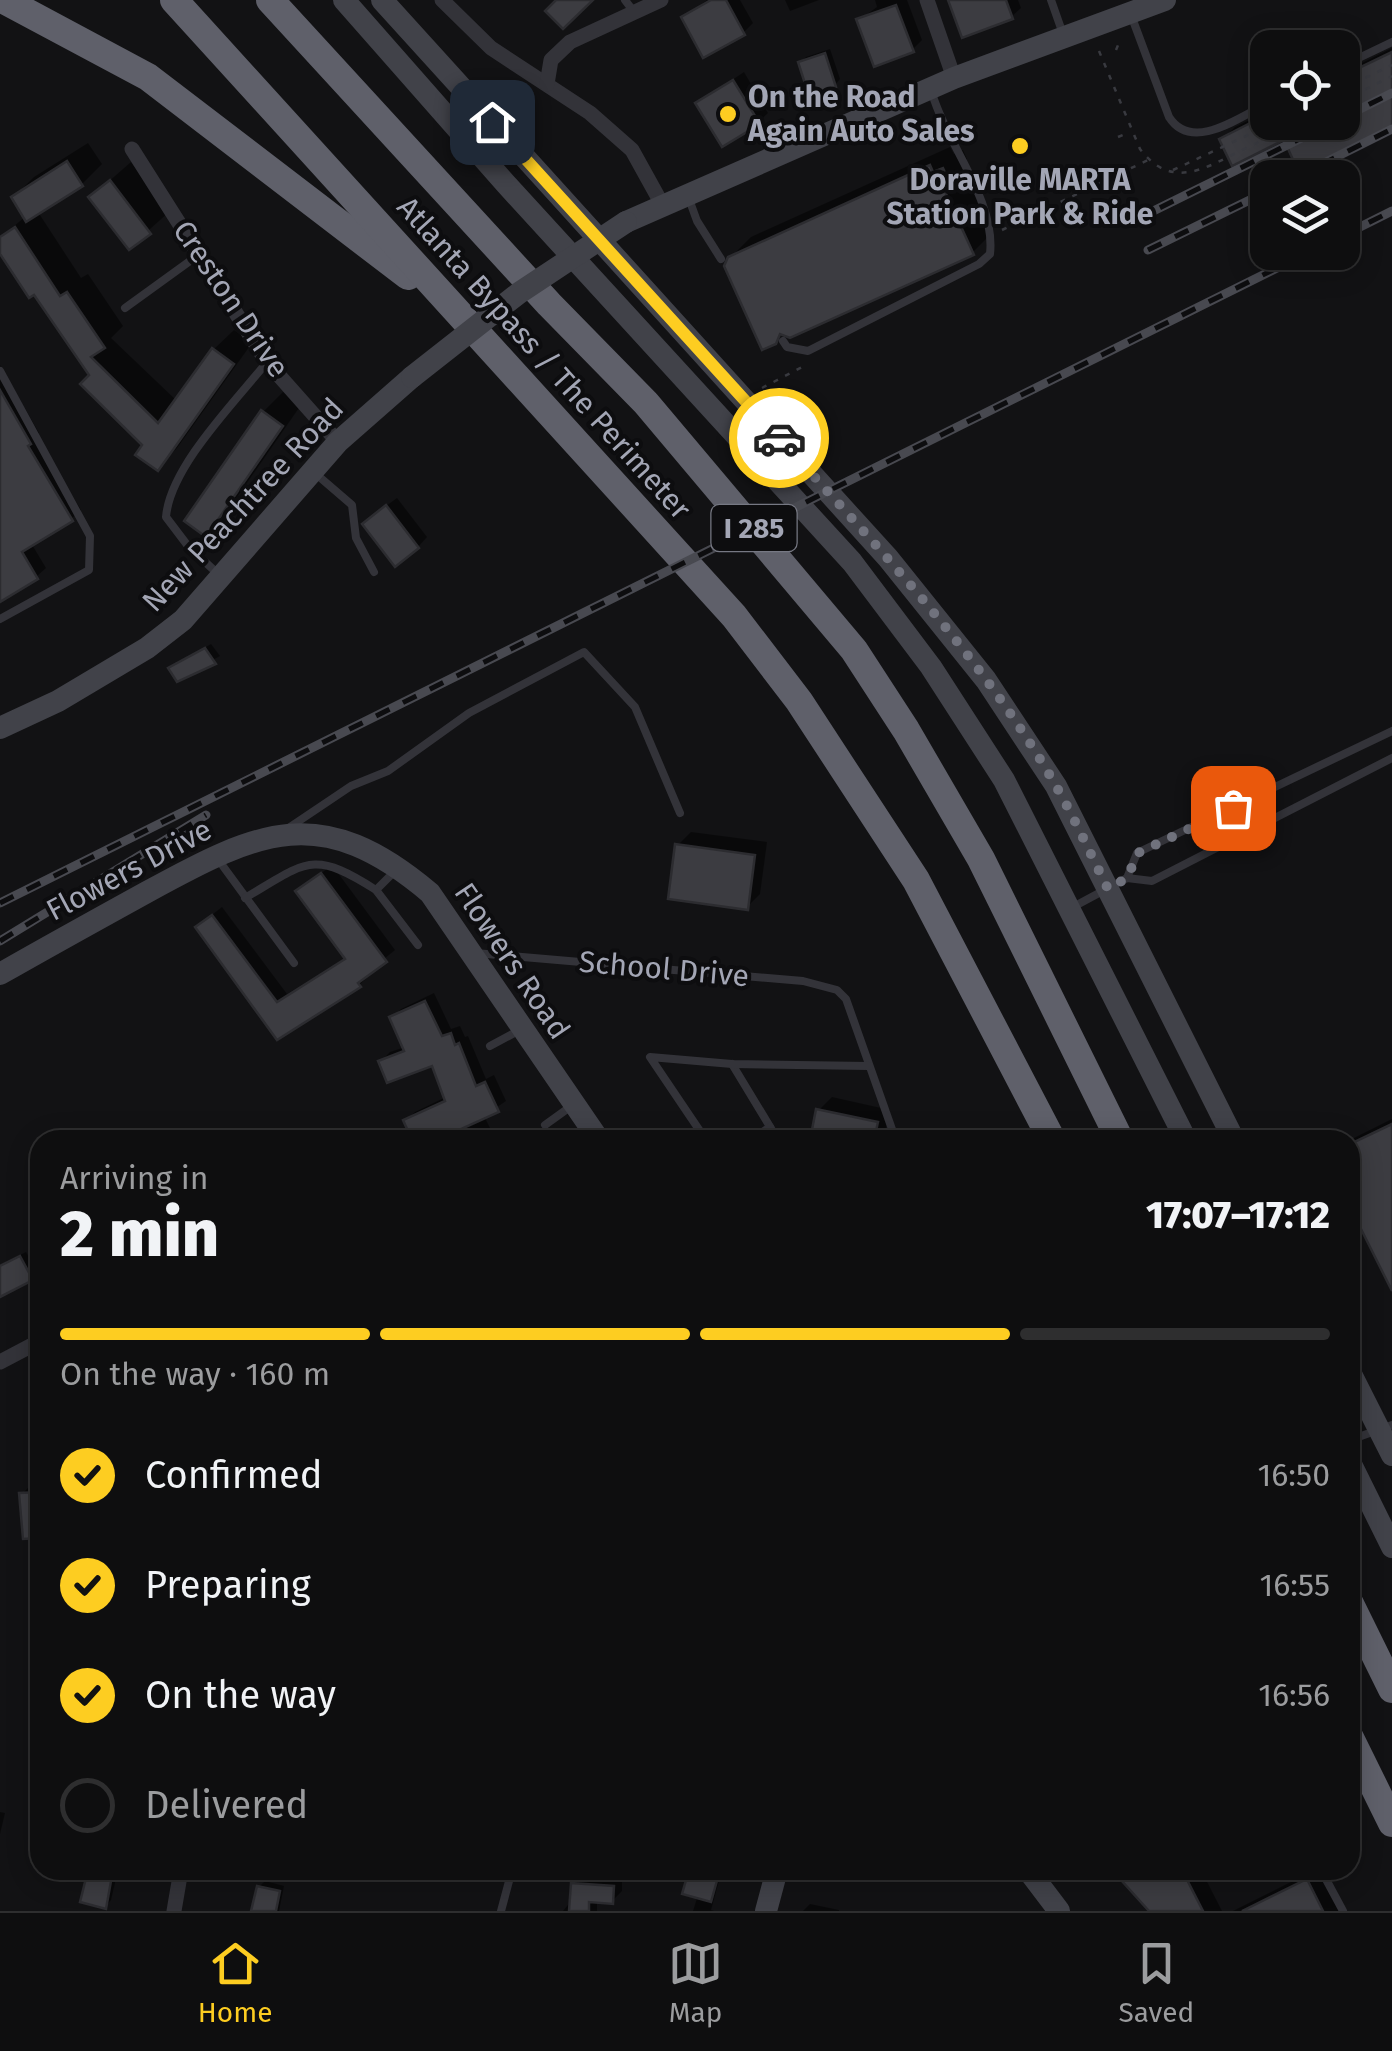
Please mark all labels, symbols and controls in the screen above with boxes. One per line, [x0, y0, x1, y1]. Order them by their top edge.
map controls [1250, 30, 1360, 270]
button: locate [1250, 30, 1360, 140]
place label: On the Road Again Auto Sales [747, 79, 975, 149]
pin [450, 80, 535, 165]
icon: home [465, 95, 520, 150]
marker: On the Road Again Auto Sales [717, 103, 739, 125]
marker: Doraville MARTA Station Park & Ride [1009, 135, 1031, 157]
button: layers [1250, 160, 1360, 270]
place label: Doraville MARTA Station Park & Ride [887, 162, 1153, 232]
street label: Atlanta Bypass / The Perimeter [390, 189, 699, 527]
street label: Creston Drive [165, 214, 297, 384]
courier [729, 388, 829, 488]
street label: New Peachtree Road [135, 391, 351, 619]
icon: car [752, 411, 807, 466]
road number: I 285 [712, 505, 796, 551]
pin [1191, 766, 1276, 851]
icon: bag [1206, 781, 1261, 836]
street label: Flowers Drive [40, 811, 218, 929]
street label: Flowers Road [447, 876, 577, 1046]
street label: School Drive [578, 944, 750, 994]
text: Arriving in [60, 1159, 208, 1197]
text: 17:07–17:12 [1146, 1192, 1330, 1238]
text: 2 min [60, 1195, 219, 1273]
text: On the way · 160 m [60, 1355, 330, 1393]
icon: check [60, 1448, 115, 1503]
text: Confirmed [145, 1452, 323, 1498]
text: 16:50 [1257, 1456, 1330, 1494]
icon: check [60, 1558, 115, 1613]
text: Preparing [145, 1562, 311, 1608]
text: 16:55 [1259, 1566, 1330, 1604]
icon: check [60, 1668, 115, 1723]
text: On the way [145, 1672, 336, 1718]
text: 16:56 [1258, 1676, 1330, 1714]
text: Delivered [145, 1782, 308, 1828]
tab: Home [198, 1936, 272, 2029]
tab: Map [668, 1936, 723, 2029]
tab: Saved [1118, 1936, 1194, 2029]

